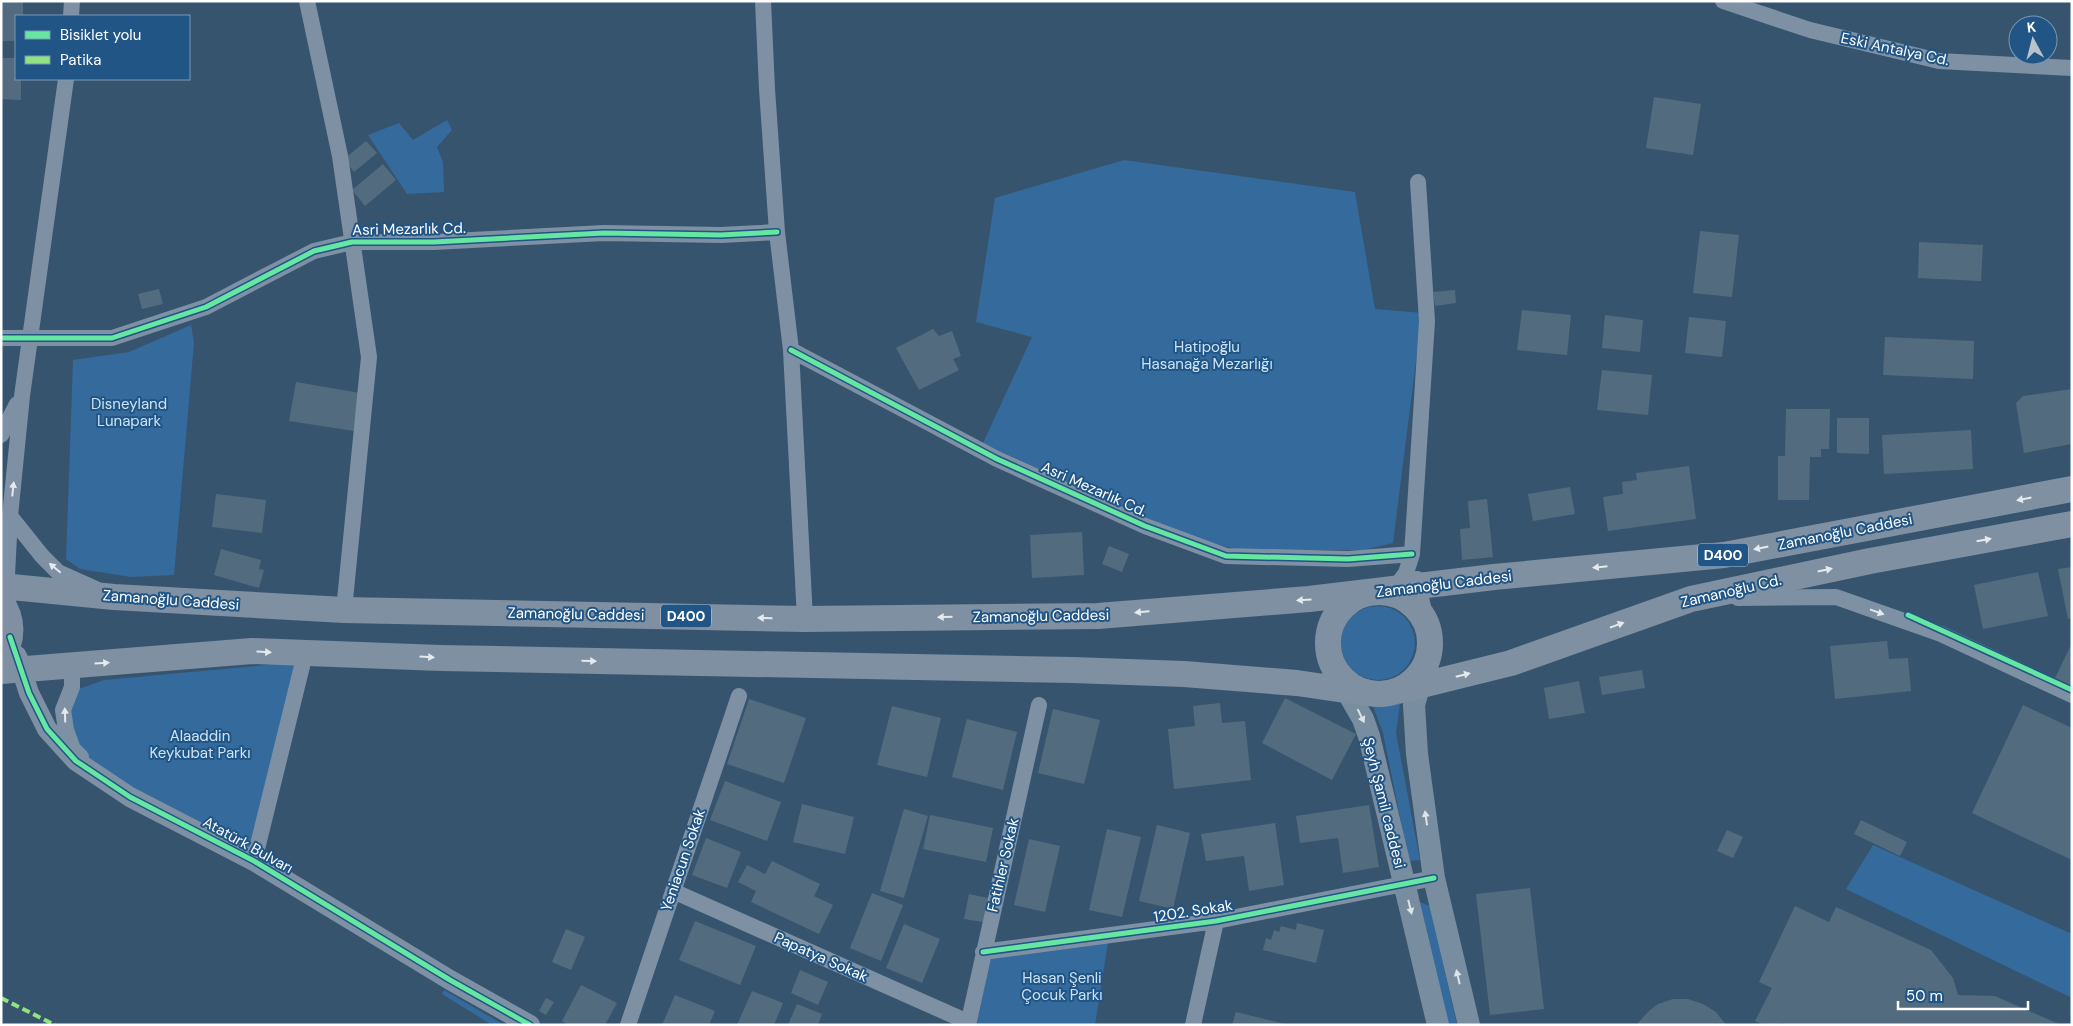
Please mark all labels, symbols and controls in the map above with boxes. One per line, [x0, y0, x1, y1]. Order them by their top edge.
legend [15, 15, 190, 80]
north arrow [2008, 15, 2058, 65]
text: K [2026, 18, 2037, 37]
text: Bisiklet yolu [60, 25, 141, 45]
street label: Eski Antalya Cd. [1839, 28, 1951, 70]
text: Patika [60, 50, 101, 70]
street label: Asri Mezarlık Cd. [352, 218, 466, 240]
park label: Hatipoğlu Hasanağa Mezarlığı [1141, 337, 1273, 374]
park label: Disneyland Lunapark [91, 394, 167, 431]
street label: Asri Mezarlık Cd. [1038, 457, 1150, 521]
one-way arrow [9, 481, 17, 497]
one-way arrow [2015, 495, 2031, 503]
street label: Zamanoğlu Caddesi [1776, 509, 1914, 555]
one-way arrow [1977, 536, 1992, 544]
road number: D400 [1698, 544, 1748, 566]
one-way arrow [1753, 544, 1769, 552]
one-way arrow [49, 563, 62, 574]
one-way arrow [1591, 563, 1607, 571]
street label: Zamanoğlu Caddesi [1375, 566, 1513, 602]
one-way arrow [1817, 566, 1833, 574]
street label: Zamanoğlu Cd. [1679, 570, 1783, 612]
street label: Zamanoğlu Caddesi [102, 585, 240, 615]
one-way arrow [1296, 596, 1312, 604]
street label: Zamanoğlu Caddesi [507, 603, 645, 625]
road number: D400 [661, 604, 711, 628]
street label: Zamanoğlu Caddesi [972, 605, 1110, 627]
one-way arrow [1870, 608, 1885, 616]
one-way arrow [1134, 609, 1150, 617]
one-way arrow [756, 614, 772, 622]
one-way arrow [936, 614, 952, 622]
one-way arrow [1610, 621, 1625, 629]
one-way arrow [256, 648, 272, 656]
one-way arrow [419, 654, 435, 662]
one-way arrow [581, 657, 597, 665]
one-way arrow [94, 658, 110, 666]
one-way arrow [1455, 671, 1470, 679]
one-way arrow [60, 707, 68, 723]
one-way arrow [1357, 709, 1365, 723]
park label: Alaaddin Keykubat Parkı [149, 726, 251, 763]
street label: Şeyh Şamil caddesi [1358, 735, 1410, 871]
street label: Yeniacun Sokak [656, 806, 710, 914]
one-way arrow [1422, 810, 1430, 826]
street label: Atatürk Bulvarı [199, 812, 297, 878]
street label: Fatihler Sokak [982, 816, 1024, 914]
street label: 1202. Sokak [1152, 895, 1234, 927]
one-way arrow [1406, 900, 1414, 915]
street label: Papatya Sokak [771, 927, 871, 987]
park label: Hasan Şenli Çocuk Parkı [1021, 968, 1103, 1005]
one-way arrow [1454, 970, 1462, 985]
scale bar [1898, 978, 2028, 1010]
text: 50 m [1906, 986, 1943, 1006]

